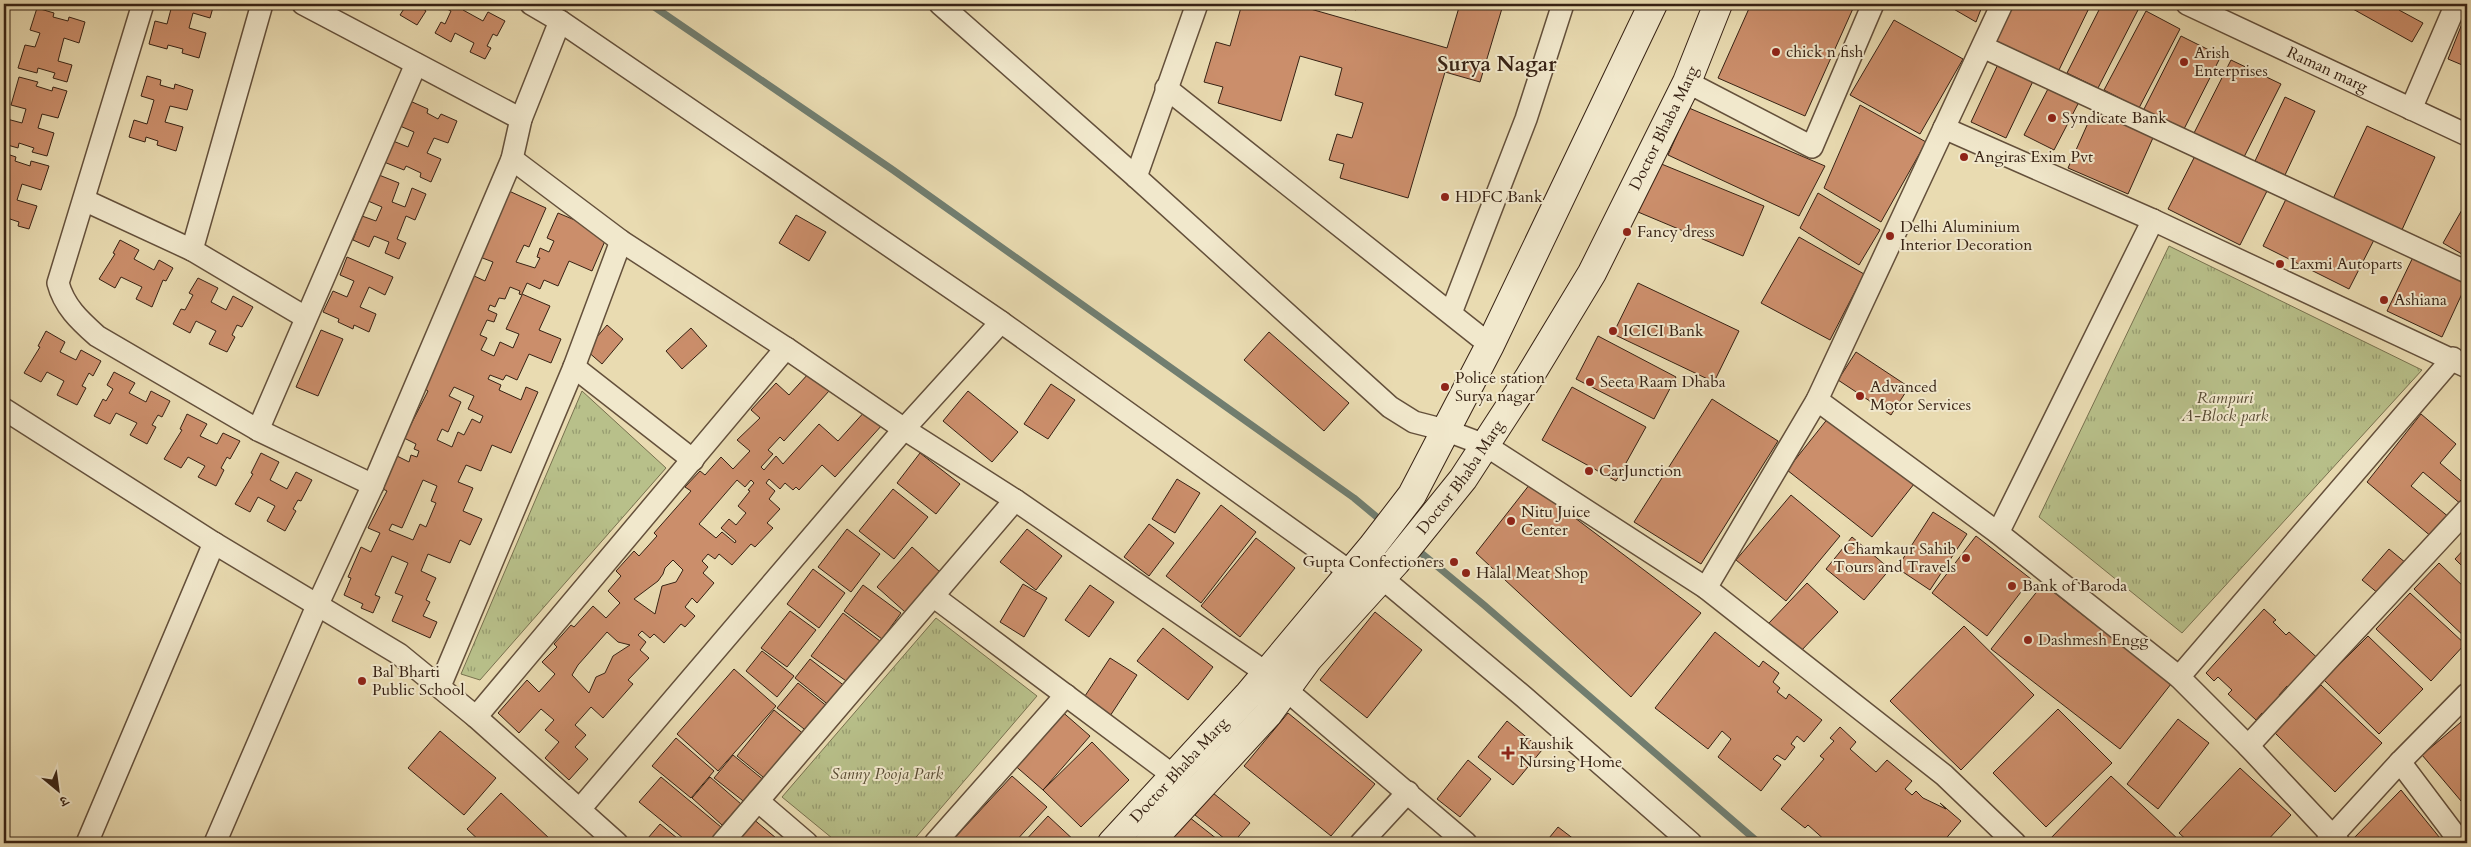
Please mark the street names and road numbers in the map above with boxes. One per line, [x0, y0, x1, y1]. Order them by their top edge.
street label: Raman marg [2283, 41, 2372, 98]
street label: Doctor Bhaba Marg [1624, 63, 1703, 194]
street label: Doctor Bhaba Marg [1412, 416, 1509, 539]
street label: Doctor Bhaba Marg [1125, 713, 1233, 828]

